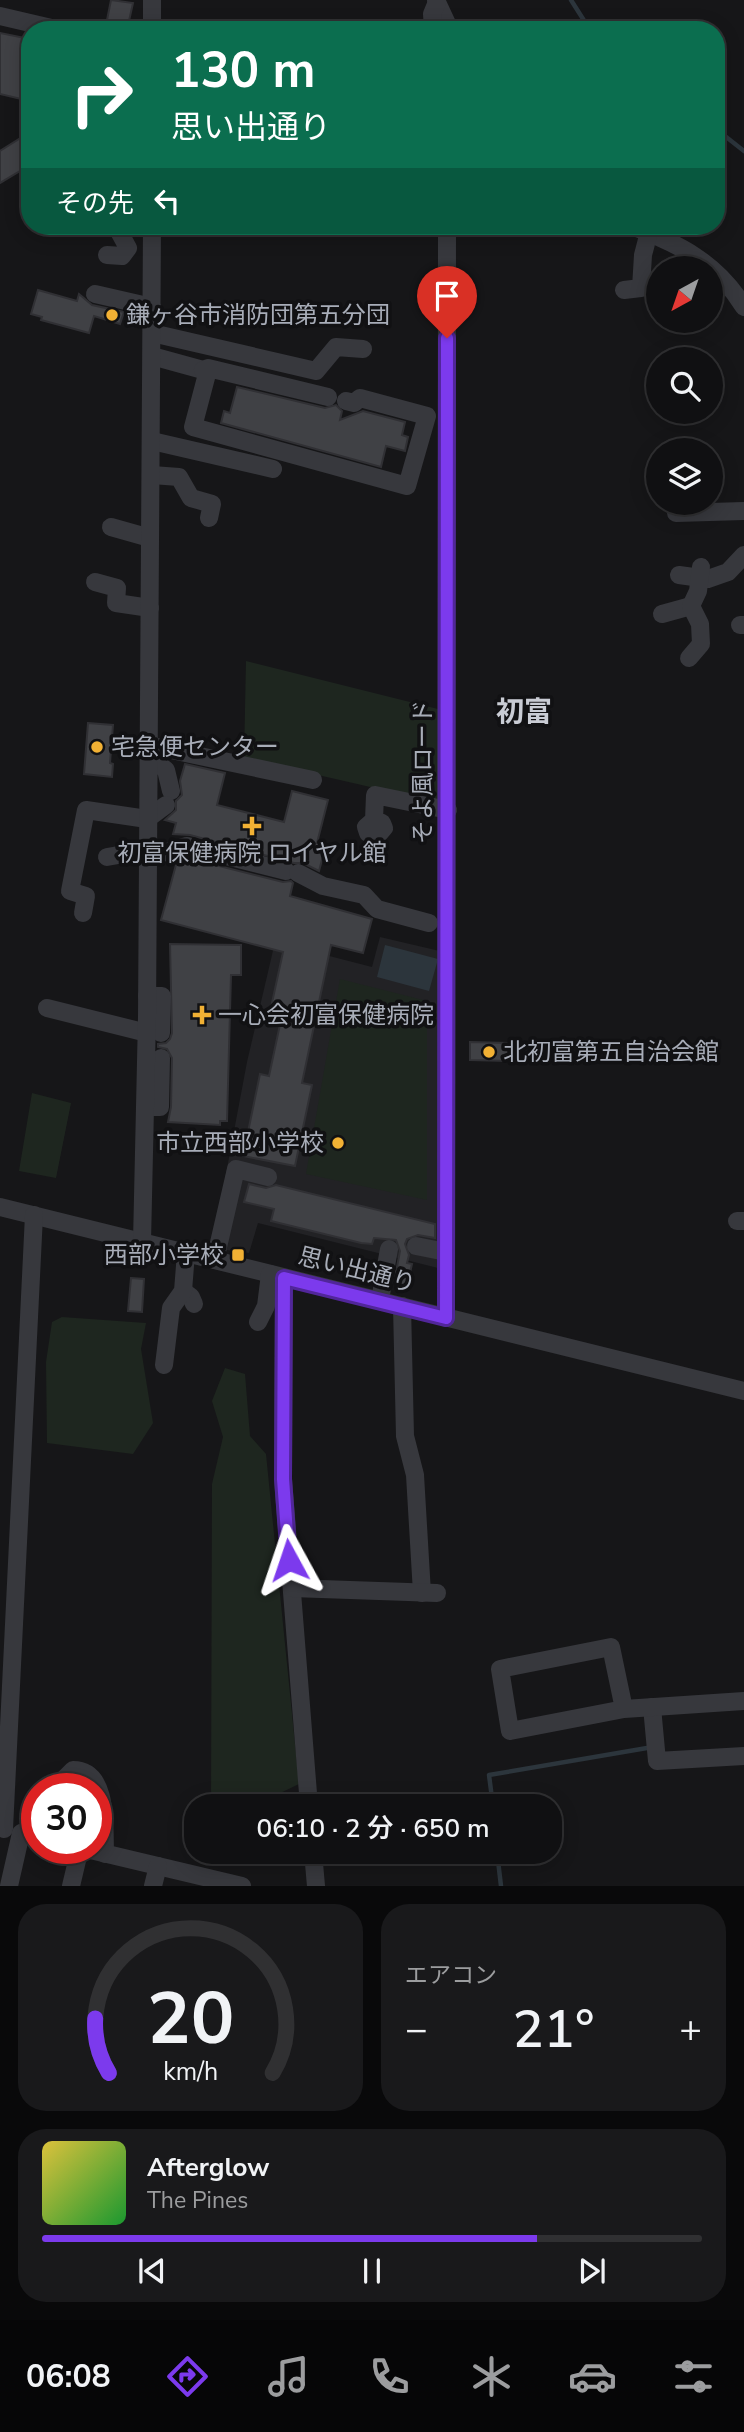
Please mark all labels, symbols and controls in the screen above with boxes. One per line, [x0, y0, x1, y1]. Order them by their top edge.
text: 130 m [171, 37, 315, 104]
icon: right [56, 49, 147, 140]
text: 思い出通り [171, 106, 331, 149]
icon: left [148, 182, 186, 220]
text: その先 [56, 186, 134, 221]
north arrow [646, 256, 723, 332]
map controls [646, 256, 723, 515]
pin [417, 266, 477, 338]
icon: arrive [428, 277, 466, 315]
place label: 鎌ヶ谷市消防団第五分団 [126, 299, 390, 331]
marker: 鎌ヶ谷市消防団第五分団 [104, 307, 120, 323]
button: search [646, 347, 723, 424]
button: layers [646, 438, 723, 515]
district label: 初富 [496, 693, 552, 731]
street label: そよ風ロード [407, 700, 439, 844]
place label: 宅急便センター [111, 731, 279, 763]
marker: 宅急便センター [89, 739, 105, 755]
marker: 初富保健病院 ロイヤル館 [242, 816, 262, 836]
place label: 初富保健病院 ロイヤル館 [117, 837, 387, 869]
place label: 一心会初富保健病院 [218, 999, 434, 1031]
marker: 一心会初富保健病院 [192, 1005, 212, 1025]
place label: 北初富第五自治会館 [503, 1036, 719, 1068]
marker: 北初富第五自治会館 [481, 1044, 497, 1060]
place label: 市立西部小学校 [156, 1127, 324, 1159]
marker: 市立西部小学校 [330, 1135, 346, 1151]
place label: 西部小学校 [104, 1239, 224, 1271]
street label: 思い出通り [295, 1240, 419, 1300]
marker: 西部小学校 [230, 1247, 246, 1263]
position arrow [252, 1523, 326, 1597]
speed limit sign: 30 [21, 1773, 112, 1864]
text: 06:10 · 2 分 · 650 m [257, 1811, 489, 1846]
text: エアコン [405, 1960, 497, 1991]
text: 20 [147, 1970, 234, 2070]
text: 21° [513, 1994, 594, 2065]
text: − [405, 2004, 428, 2055]
text: + [679, 2004, 702, 2055]
text: km/h [163, 2055, 218, 2089]
text: Afterglow [147, 2150, 270, 2185]
text: The Pines [147, 2185, 248, 2216]
icon: previous [133, 2252, 171, 2290]
icon: pause [353, 2252, 391, 2290]
icon: next [573, 2252, 611, 2290]
icon: directions [163, 2352, 212, 2401]
icon: music [264, 2352, 313, 2401]
icon: phone [365, 2352, 414, 2401]
icon: climate [467, 2352, 516, 2401]
icon: car [568, 2352, 617, 2401]
icon: filters [669, 2352, 718, 2401]
text: 06:08 [26, 2355, 111, 2398]

